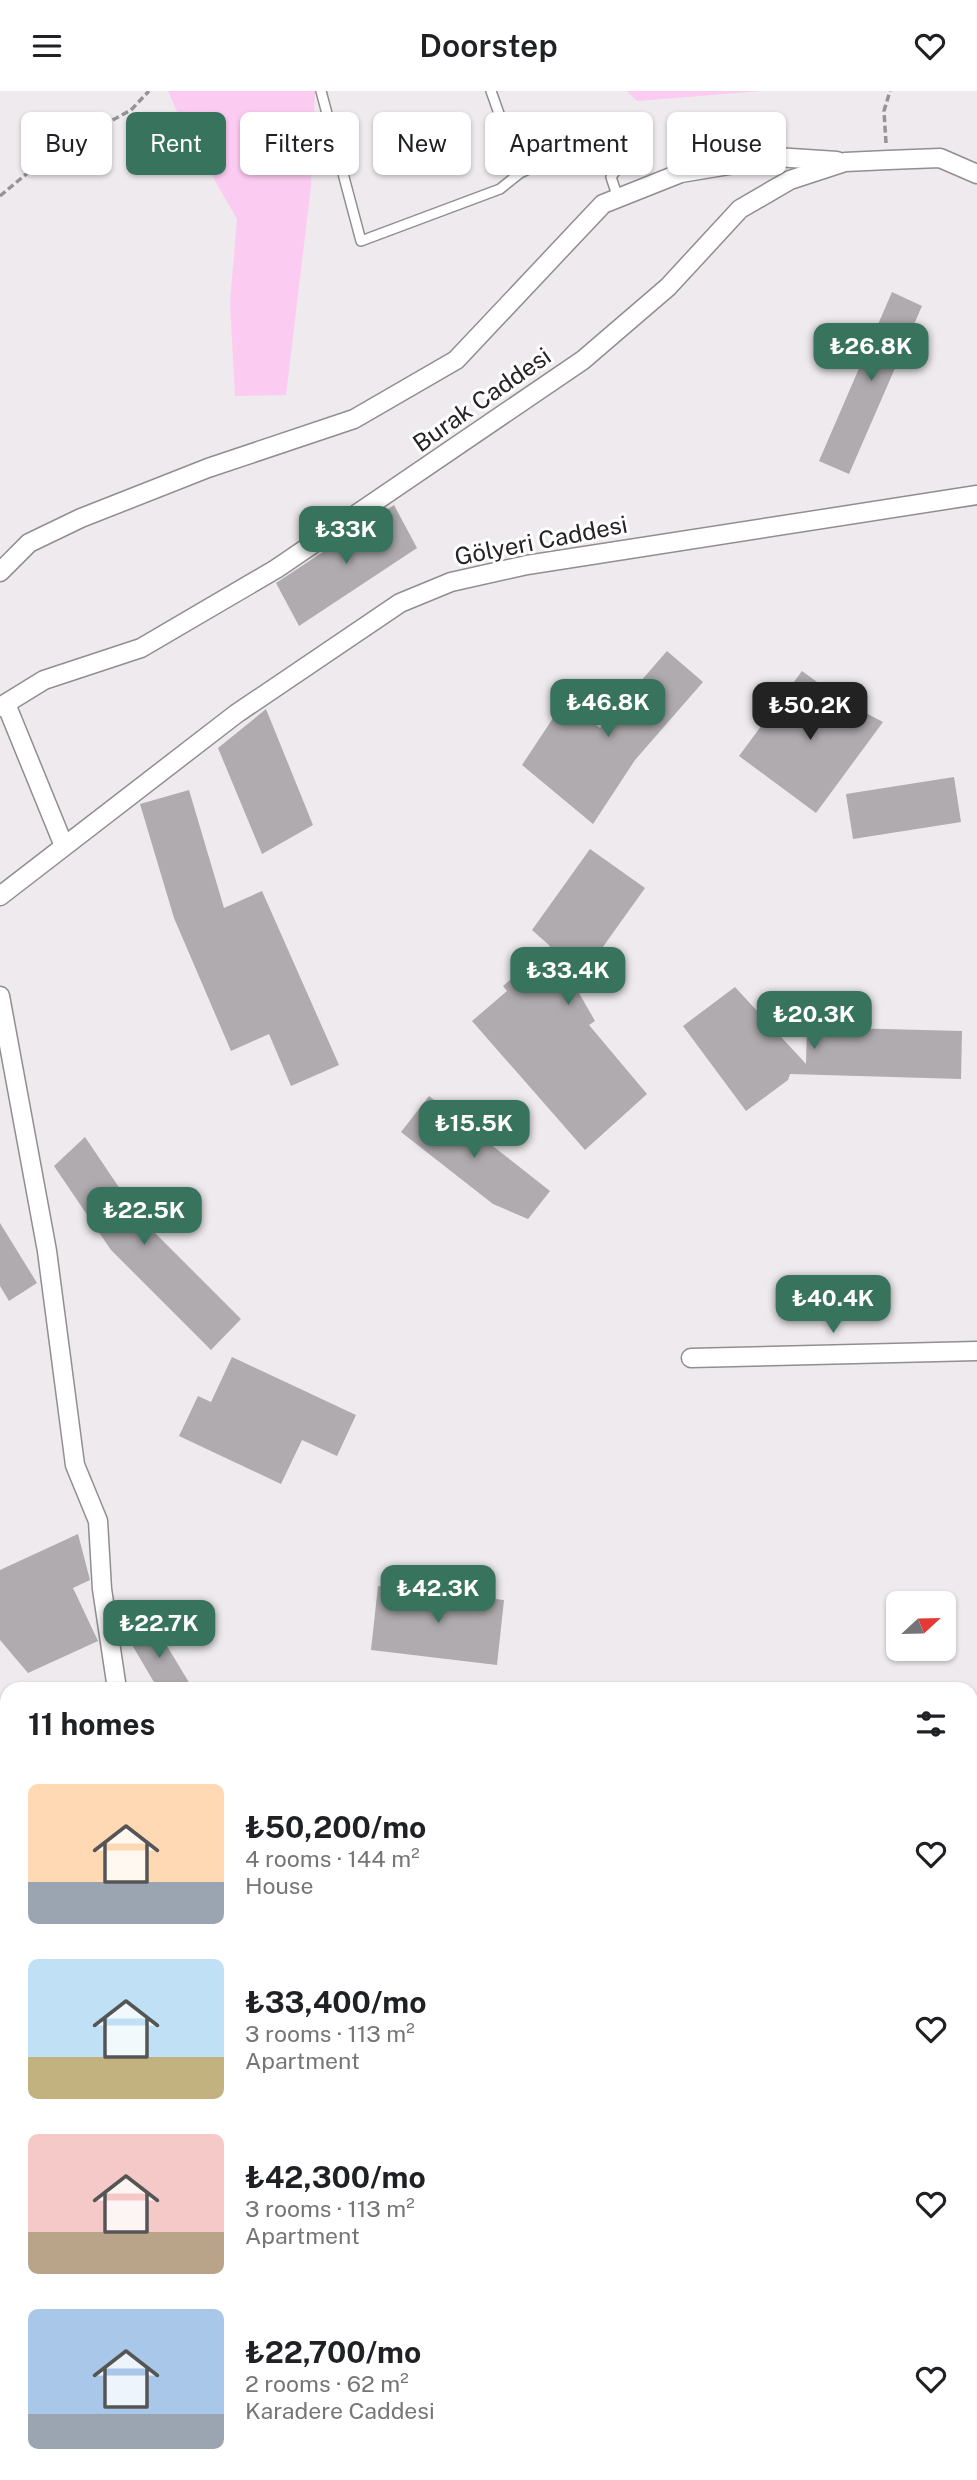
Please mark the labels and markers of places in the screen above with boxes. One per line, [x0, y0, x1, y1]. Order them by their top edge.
pin: ₺26.8K [814, 323, 928, 383]
pin: ₺33K [305, 507, 387, 566]
pin: ₺46.8K [551, 679, 665, 739]
pin: ₺50.2K [753, 683, 867, 742]
pin: ₺33.4K [511, 947, 625, 1007]
pin: ₺20.3K [757, 991, 871, 1051]
pin: ₺15.5K [417, 1101, 531, 1160]
pin: ₺22.5K [87, 1187, 201, 1247]
pin: ₺40.4K [776, 1275, 890, 1335]
pin: ₺42.3K [381, 1565, 495, 1625]
pin: ₺22.7K [102, 1601, 216, 1660]

